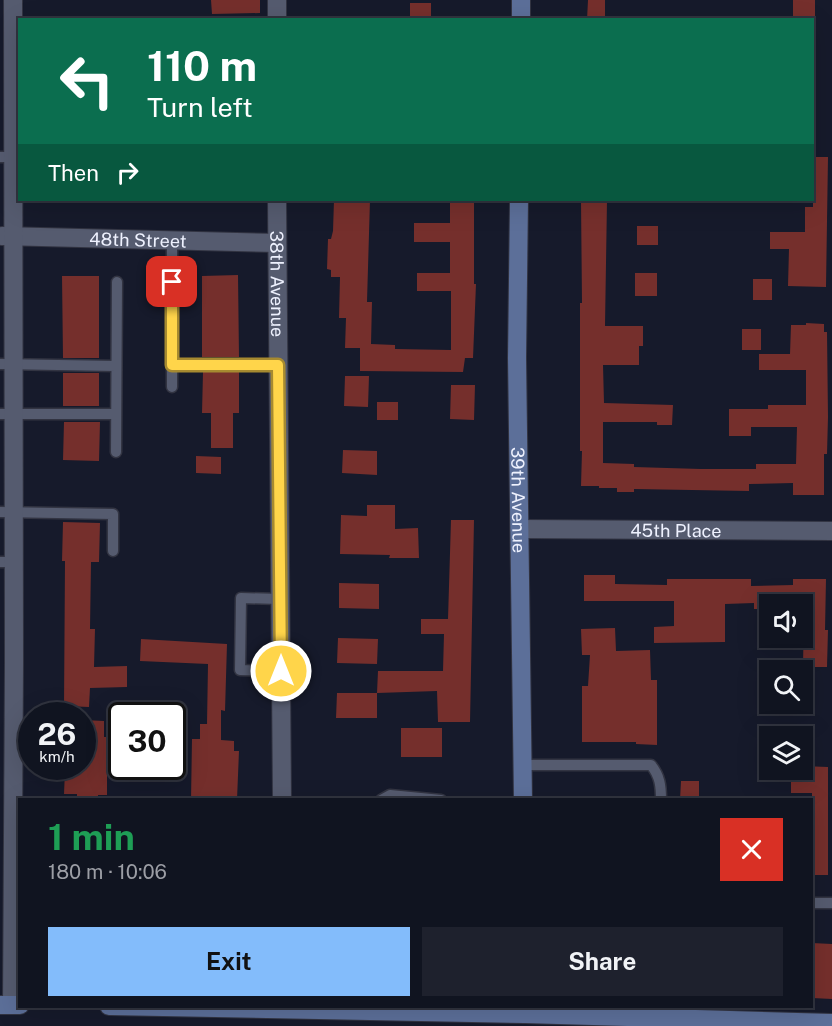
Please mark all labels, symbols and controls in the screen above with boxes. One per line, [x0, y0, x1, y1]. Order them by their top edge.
text: 110 m [147, 41, 257, 90]
icon: left [48, 42, 126, 120]
text: Turn left [147, 91, 253, 123]
icon: right [111, 156, 144, 189]
text: Then [48, 160, 99, 186]
street label: 48th Street [89, 228, 187, 251]
street label: 38th Avenue [267, 231, 289, 337]
pin [146, 256, 197, 307]
icon: arrive [155, 265, 188, 298]
street label: 39th Avenue [508, 447, 530, 553]
street label: 45th Place [630, 519, 722, 541]
map controls [759, 594, 813, 780]
button: sound [759, 594, 813, 648]
position arrow [249, 639, 313, 703]
button: search [759, 660, 813, 714]
speed limit sign: 30 [108, 702, 186, 780]
text: 26 [38, 716, 76, 752]
button: layers [759, 726, 813, 780]
text: km/h [39, 748, 75, 765]
text: 1 min [48, 816, 135, 858]
button: close [720, 818, 783, 881]
text: 180 m · 10:06 [48, 860, 167, 884]
button: Exit [48, 927, 410, 996]
button: Share [422, 927, 783, 996]

